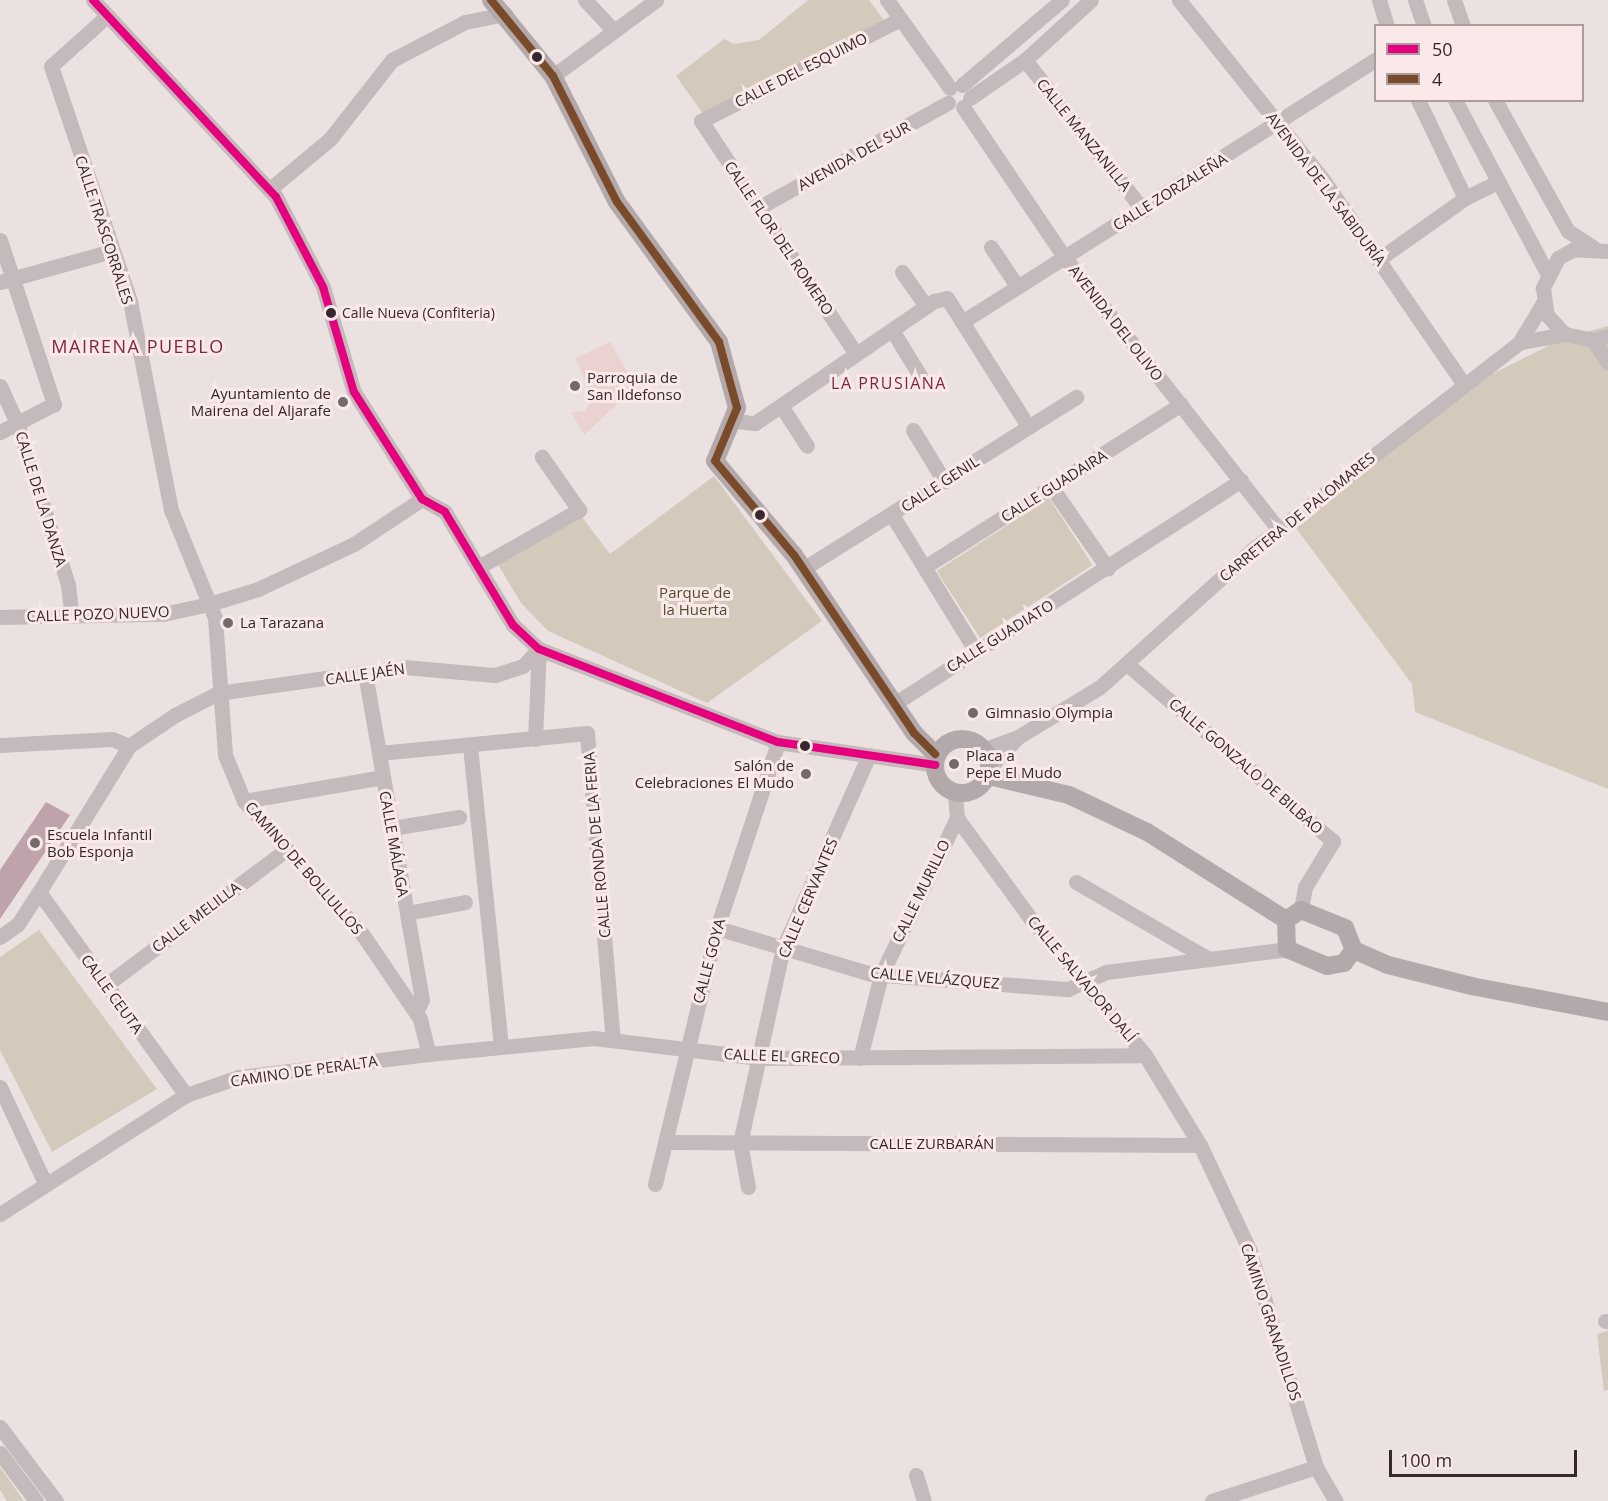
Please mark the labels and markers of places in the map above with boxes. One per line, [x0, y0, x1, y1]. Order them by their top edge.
unlabelled marker [531, 51, 543, 63]
place label: Calle Nueva (Confiteria) [342, 305, 495, 321]
marker: Calle Nueva (Confiteria) [325, 307, 337, 319]
place label: Parroquia de San Ildefonso [587, 368, 682, 403]
marker: Parroquia de San Ildefonso [568, 379, 582, 393]
place label: Ayuntamiento de Mairena del Aljarafe [191, 384, 331, 419]
marker: Ayuntamiento de Mairena del Aljarafe [336, 395, 350, 409]
unlabelled marker [754, 509, 766, 521]
place label: La Tarazana [240, 614, 324, 632]
marker: La Tarazana [221, 616, 235, 630]
place label: Gimnasio Olympia [985, 704, 1113, 722]
marker: Gimnasio Olympia [966, 706, 980, 720]
unlabelled marker [799, 740, 811, 752]
place label: Placa a Pepe El Mudo [966, 746, 1062, 781]
place label: Salón de Celebraciones El Mudo [635, 756, 794, 791]
marker: Placa a Pepe El Mudo [947, 757, 961, 771]
marker: Salón de Celebraciones El Mudo [799, 767, 813, 781]
place label: Escuela Infantil Bob Esponja [47, 825, 152, 860]
marker: Escuela Infantil Bob Esponja [28, 836, 42, 850]

